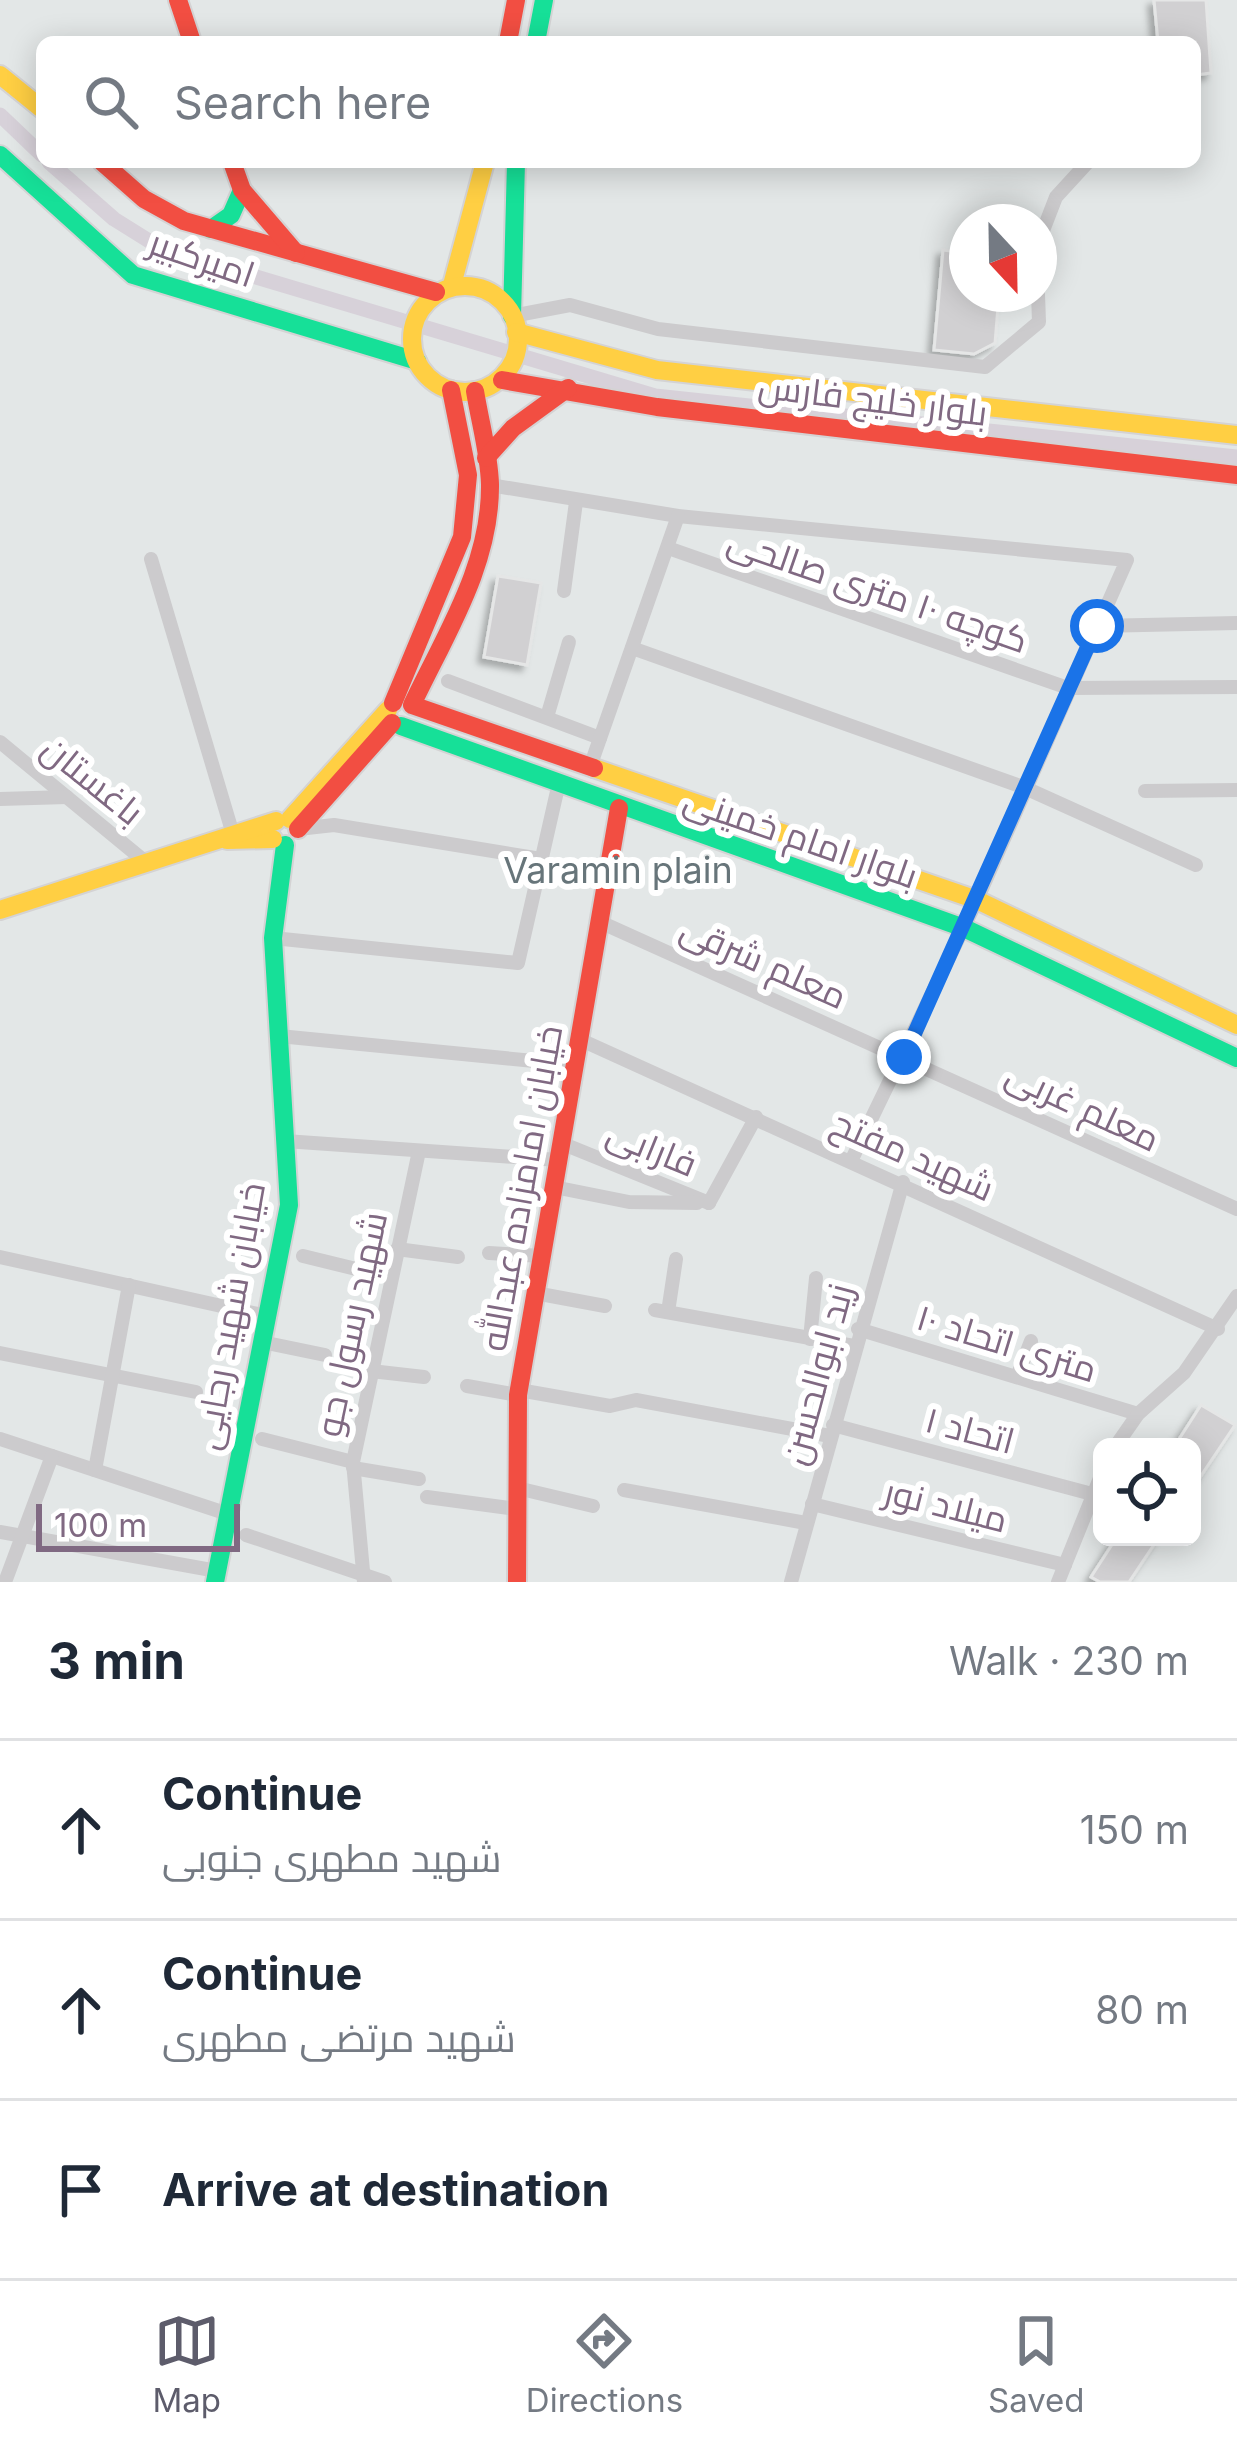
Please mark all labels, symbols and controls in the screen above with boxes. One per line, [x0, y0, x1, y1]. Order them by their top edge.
search box [36, 36, 1201, 168]
icon: search [78, 69, 144, 135]
text: Search here [174, 75, 431, 130]
north arrow [949, 204, 1057, 312]
street label: امیرکبیر [142, 219, 261, 296]
street label: بلوار خلیج فارس [755, 363, 990, 438]
street label: کوچه ۱۰ متری صالحی [721, 518, 1034, 664]
route start [1070, 599, 1124, 653]
street label: باغستان [33, 726, 153, 834]
street label: بلوار امام خمینی [677, 776, 924, 900]
park label: Varamin plain [503, 848, 733, 892]
street label: معلم شرقی [673, 906, 854, 1021]
street label: خیابان امامزاده عبدالله [470, 1022, 571, 1354]
route end [877, 1030, 931, 1084]
street label: معلم غربی [998, 1051, 1167, 1163]
street label: شهید مفتح [824, 1100, 1001, 1213]
street label: فارابی [601, 1110, 703, 1186]
street label: خیابان شهید رجایی [184, 1179, 274, 1453]
street label: شهید رسول جو [306, 1208, 396, 1440]
street label: زید ابوالحسن [772, 1279, 862, 1469]
street label: ۱۰ متری اتحاد [912, 1295, 1102, 1391]
street label: اتحاد ۱ [921, 1397, 1019, 1463]
map controls [1093, 1438, 1201, 1546]
button: locate [1093, 1438, 1201, 1546]
street label: میلاد نور [878, 1468, 1012, 1541]
scale bar [36, 1498, 240, 1551]
text: 100 m [54, 1505, 147, 1545]
text: 3 min [48, 1630, 185, 1691]
text: Walk · 230 m [949, 1637, 1189, 1684]
text: Continue [162, 1766, 362, 1821]
icon: ahead [48, 1797, 114, 1863]
text: 150 m [1080, 1806, 1189, 1853]
text: شهید مطهری جنوبی [162, 1834, 501, 1881]
text: Continue [162, 1946, 362, 2001]
icon: ahead [48, 1977, 114, 2043]
text: 80 m [1095, 1986, 1189, 2033]
text: شهید مرتضی مطهری [162, 2014, 516, 2061]
icon: arrive [48, 2157, 114, 2223]
text: Arrive at destination [162, 2162, 609, 2217]
tab: Map [152, 2308, 221, 2420]
tab: Directions [526, 2308, 683, 2420]
tab: Saved [988, 2308, 1085, 2420]

